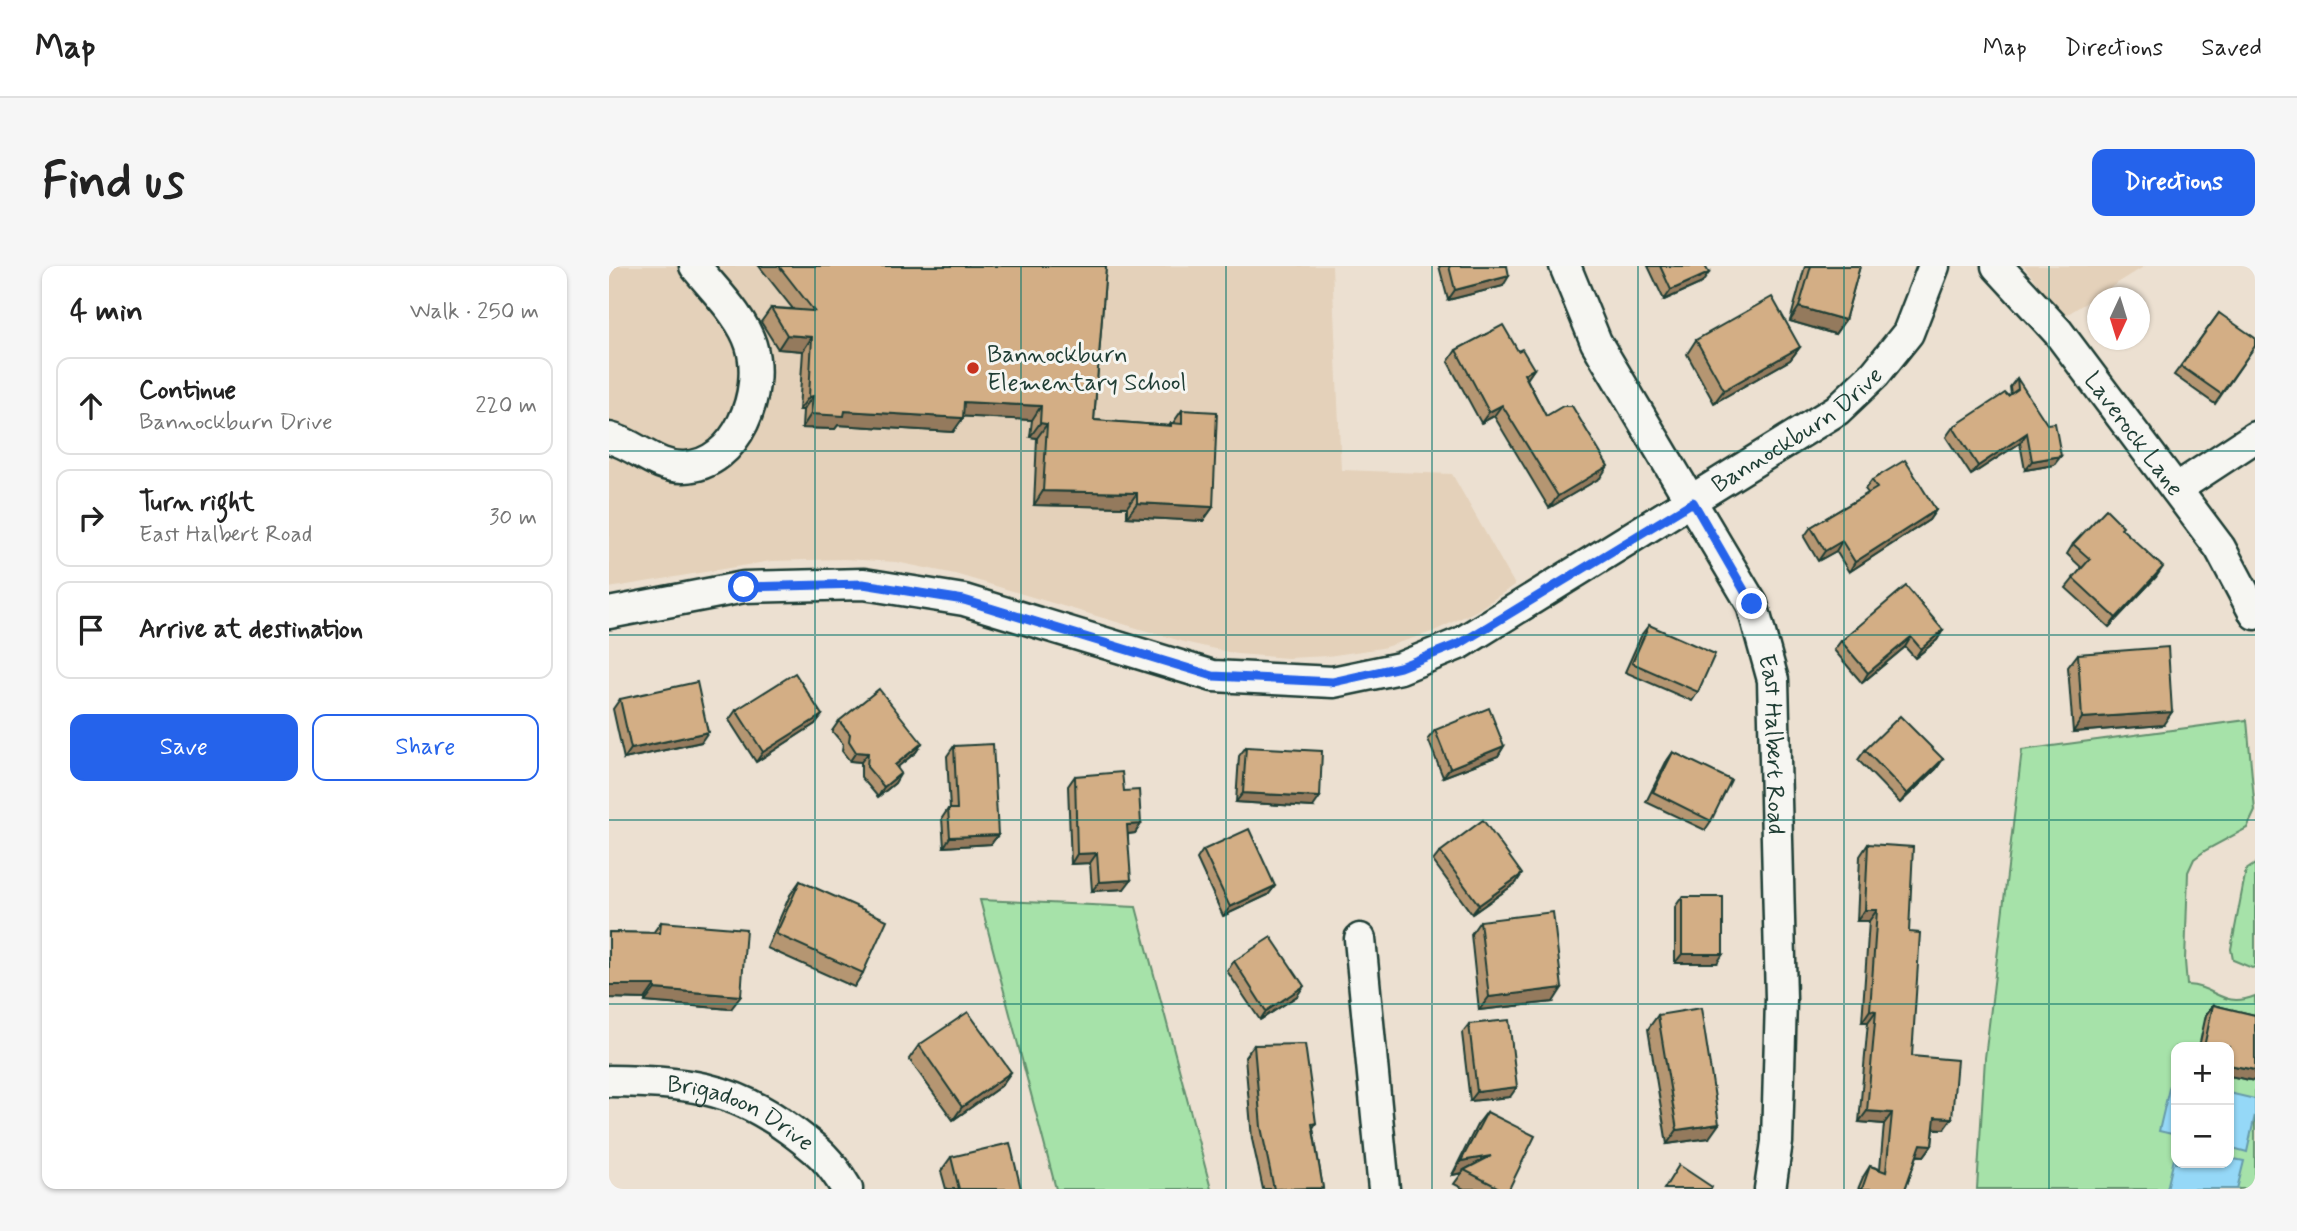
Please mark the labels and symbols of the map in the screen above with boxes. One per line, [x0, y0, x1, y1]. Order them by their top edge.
north arrow [2087, 287, 2150, 350]
place label: Bannockburn Elementary School [987, 340, 1186, 399]
marker: Bannockburn Elementary School [965, 360, 981, 376]
street label: Bannockburn Drive [1706, 361, 1890, 501]
street label: Laverock Lane [2076, 366, 2190, 503]
route start [728, 571, 759, 602]
route end [1736, 588, 1767, 619]
street label: East Halbert Road [1750, 651, 1791, 835]
street label: Brigadoon Drive [665, 1069, 820, 1159]

